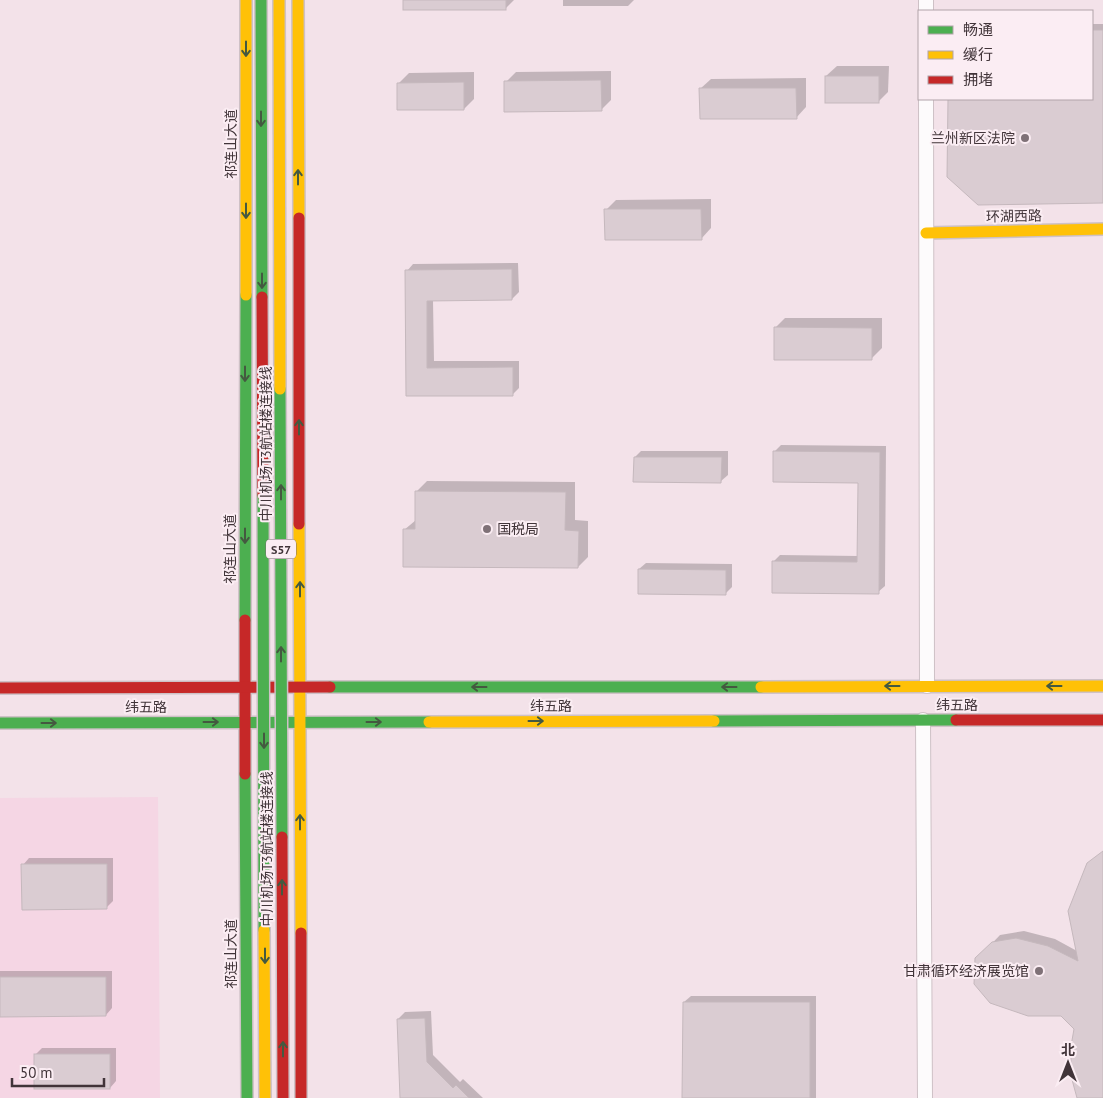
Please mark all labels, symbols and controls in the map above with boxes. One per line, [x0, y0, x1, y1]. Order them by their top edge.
legend [918, 10, 1093, 100]
text: 畅通 [963, 20, 993, 39]
one-way arrow [241, 40, 251, 56]
text: 缓行 [963, 45, 993, 64]
text: 拥堵 [963, 70, 993, 89]
street label: 祁连山大道 [222, 109, 240, 179]
one-way arrow [256, 110, 266, 126]
place label: 兰州新区法院 [931, 129, 1015, 147]
marker: 兰州新区法院 [1019, 132, 1031, 144]
one-way arrow [293, 169, 303, 186]
one-way arrow [241, 202, 251, 219]
street label: 环湖西路 [986, 207, 1042, 225]
one-way arrow [257, 272, 267, 289]
one-way arrow [240, 365, 250, 381]
street label: 中川机场T3航站楼连接线 [257, 366, 275, 522]
one-way arrow [294, 419, 304, 436]
one-way arrow [276, 484, 286, 500]
street label: 祁连山大道 [221, 514, 239, 584]
place label: 国税局 [497, 520, 539, 538]
marker: 国税局 [481, 523, 493, 535]
one-way arrow [240, 528, 250, 544]
road number: S57 [266, 540, 296, 558]
one-way arrow [295, 582, 304, 598]
one-way arrow [276, 647, 286, 663]
one-way arrow [884, 681, 900, 691]
one-way arrow [1047, 681, 1063, 691]
one-way arrow [472, 682, 488, 692]
one-way arrow [722, 682, 738, 692]
street label: 纬五路 [936, 696, 978, 714]
street label: 纬五路 [530, 697, 572, 715]
street label: 纬五路 [125, 698, 167, 716]
one-way arrow [528, 716, 544, 726]
one-way arrow [202, 717, 219, 727]
one-way arrow [365, 717, 381, 727]
one-way arrow [40, 718, 56, 728]
one-way arrow [259, 732, 269, 749]
street label: 中川机场T3航站楼连接线 [258, 771, 276, 927]
one-way arrow [295, 814, 305, 830]
one-way arrow [277, 879, 287, 896]
street label: 祁连山大道 [222, 919, 240, 989]
one-way arrow [260, 948, 270, 964]
place label: 甘肃循环经济展览馆 [903, 962, 1029, 980]
marker: 甘肃循环经济展览馆 [1033, 965, 1045, 977]
north arrow [1043, 1038, 1093, 1088]
text: 北 [1061, 1041, 1075, 1059]
one-way arrow [278, 1042, 288, 1058]
scale bar [12, 1056, 105, 1088]
text: 50 m [20, 1063, 53, 1082]

